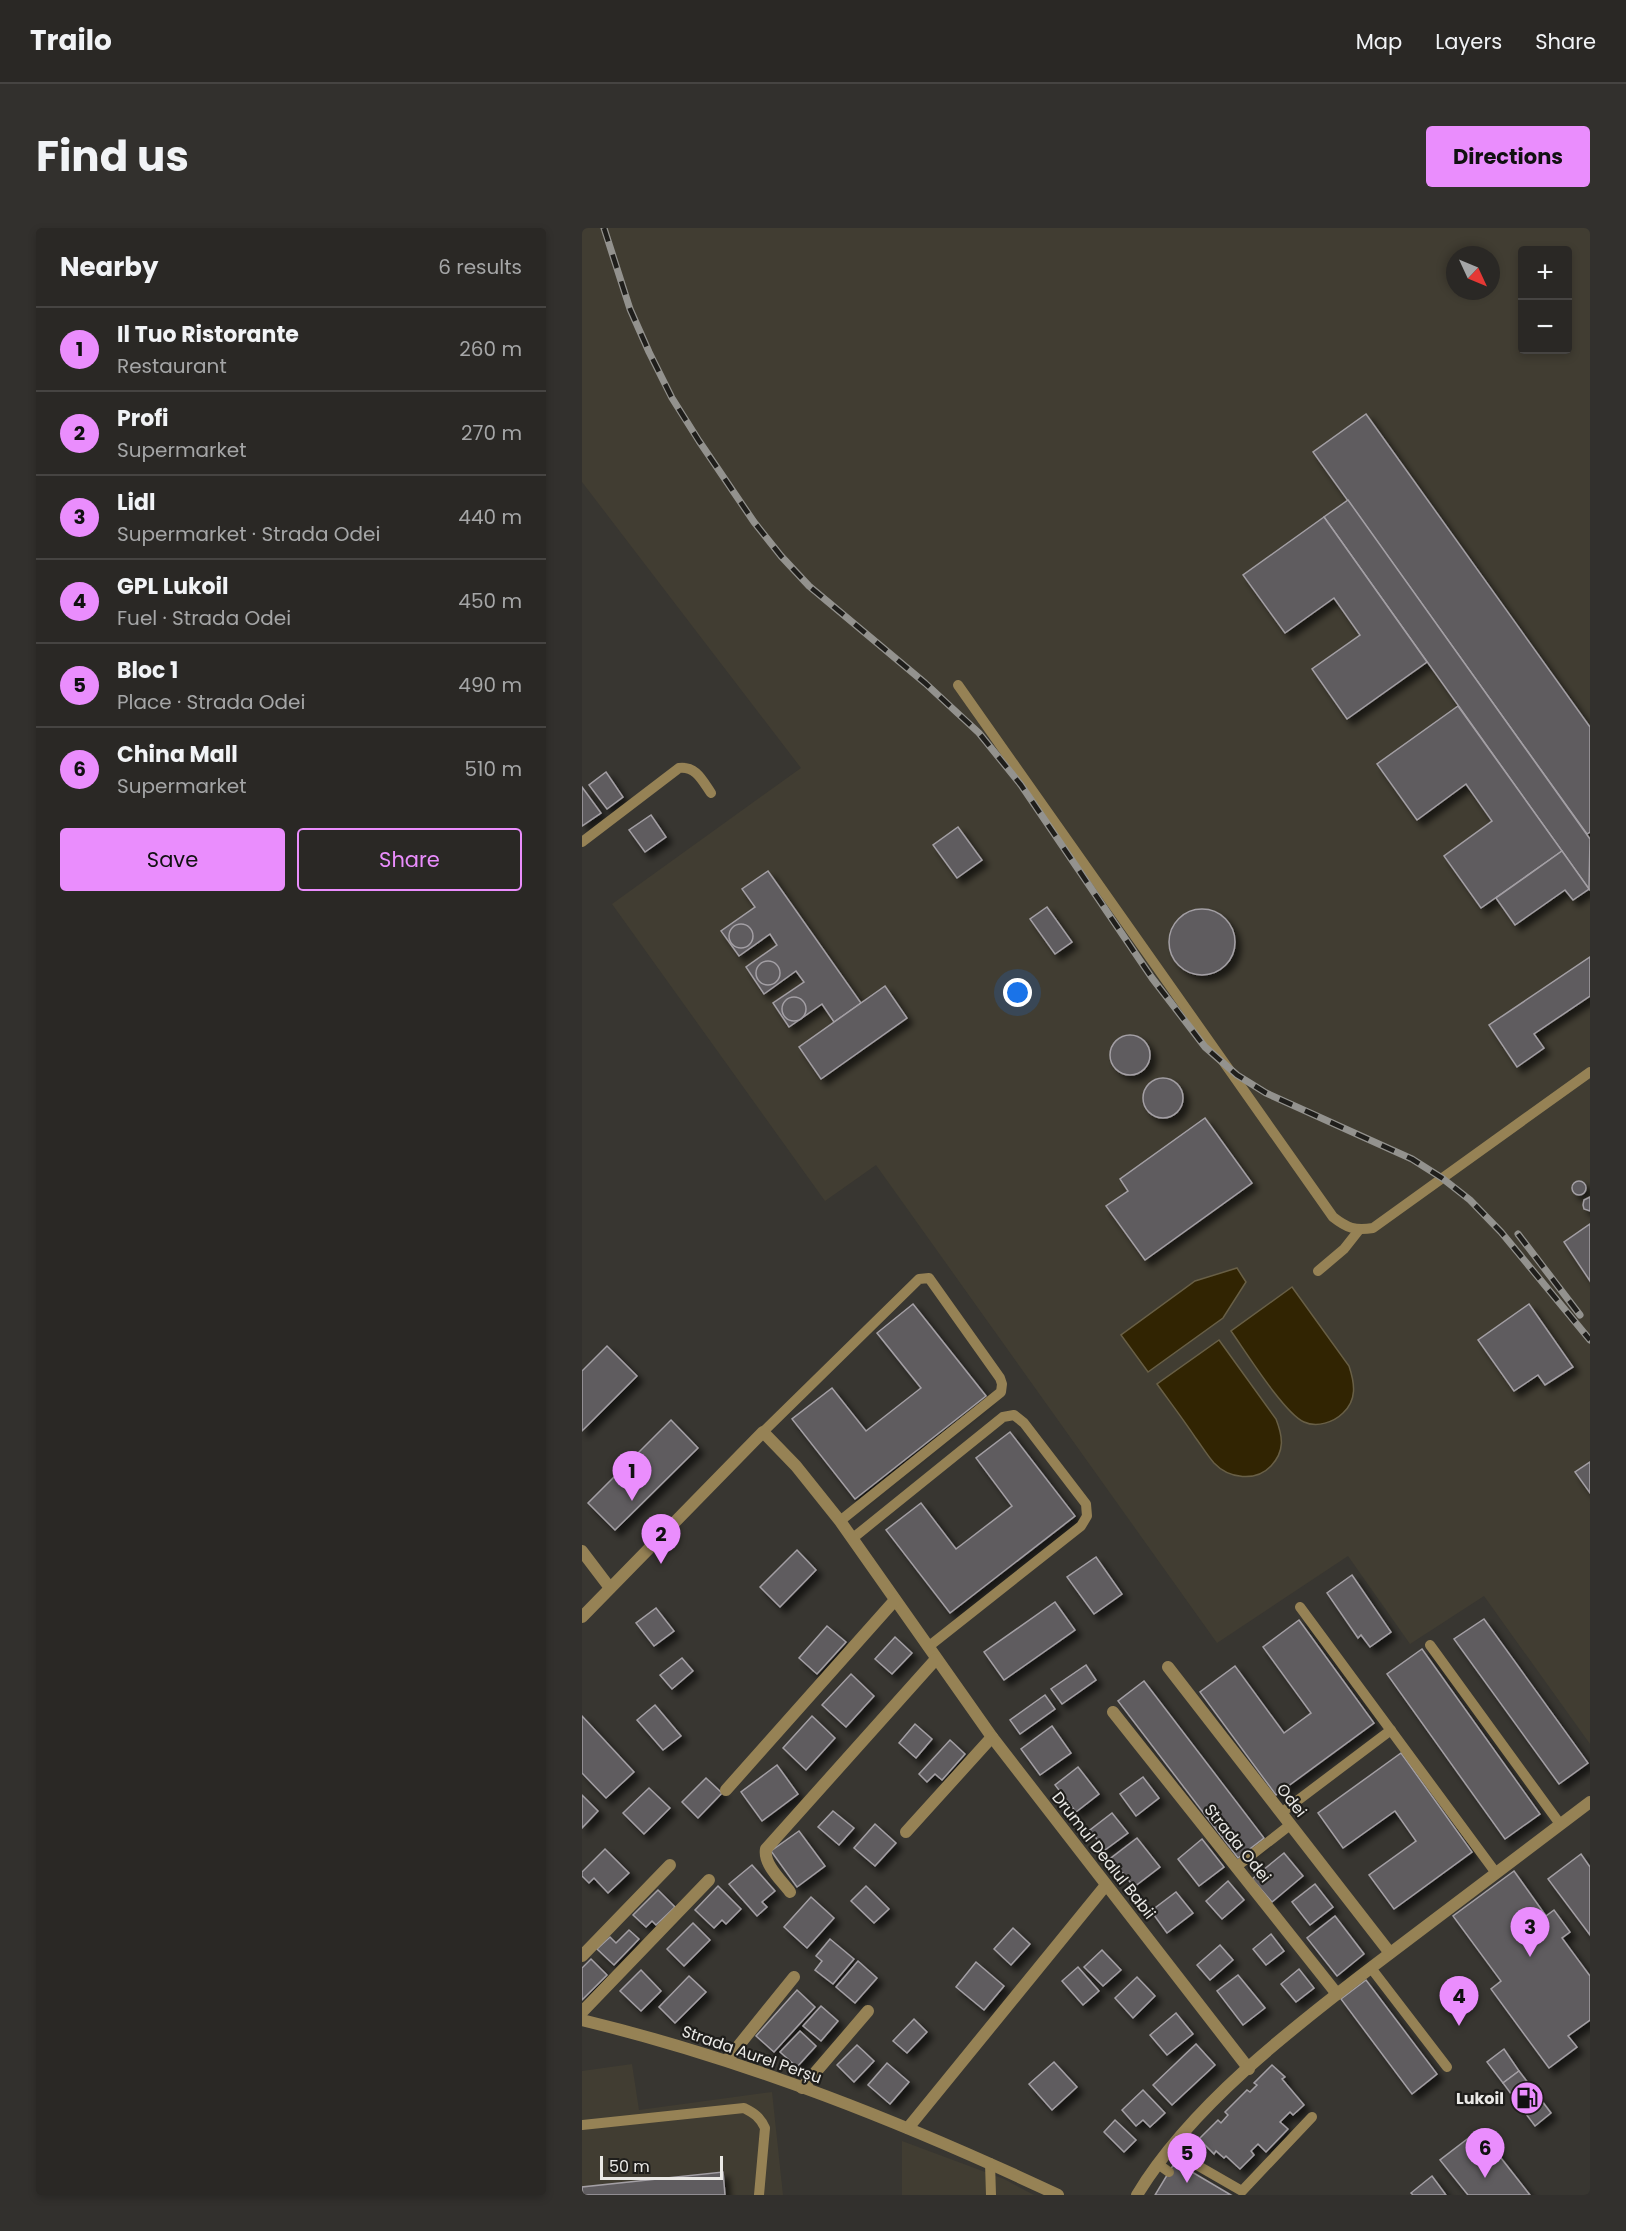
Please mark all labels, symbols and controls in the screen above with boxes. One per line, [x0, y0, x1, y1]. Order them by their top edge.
text: Trailo [30, 21, 112, 60]
text: Map [1356, 27, 1402, 56]
text: Layers [1435, 27, 1502, 56]
text: Share [1535, 27, 1596, 56]
button: Directions [1426, 126, 1590, 187]
text: Find us [36, 127, 189, 186]
north arrow [1446, 246, 1500, 300]
map controls [1518, 246, 1572, 354]
button: + [1518, 246, 1572, 300]
text: Nearby [60, 249, 158, 285]
text: 6 results [438, 253, 522, 281]
button: − [1518, 300, 1572, 354]
text: Il Tuo Ristorante [117, 319, 299, 350]
text: 1 [76, 335, 83, 363]
text: 260 m [459, 335, 522, 363]
text: Restaurant [117, 352, 227, 380]
text: Profi [117, 403, 169, 434]
text: 2 [74, 419, 85, 447]
text: 270 m [461, 419, 522, 447]
text: Supermarket [117, 436, 246, 464]
text: Lidl [117, 487, 155, 518]
text: 3 [73, 503, 86, 531]
text: 440 m [458, 503, 522, 531]
text: Supermarket · Strada Odei [117, 520, 380, 548]
text: GPL Lukoil [117, 571, 229, 602]
text: 4 [73, 587, 86, 615]
text: 450 m [458, 587, 522, 615]
text: Fuel · Strada Odei [117, 604, 291, 632]
text: Bloc 1 [117, 655, 178, 686]
text: 5 [73, 671, 86, 699]
text: 490 m [458, 671, 522, 699]
text: Place · Strada Odei [117, 688, 305, 716]
text: China Mall [117, 739, 238, 770]
text: 6 [73, 755, 86, 783]
text: 510 m [465, 755, 522, 783]
text: Supermarket [117, 772, 246, 800]
button: Save [60, 828, 285, 891]
button: Share [297, 828, 522, 891]
your location [1003, 978, 1032, 1007]
pin: 1 [613, 1452, 652, 1501]
pin: 2 [642, 1514, 680, 1564]
street label: Odei [1271, 1779, 1312, 1822]
street label: Drumul Dealul Babii [1046, 1787, 1161, 1924]
street label: Strada Odei [1199, 1799, 1276, 1888]
pin: 3 [1510, 1908, 1550, 1957]
pin: 4 [1440, 1976, 1478, 2026]
street label: Strada Aurel Perșu [679, 2020, 825, 2089]
fuel station icon: Lukoil [1509, 2080, 1545, 2116]
place label: Lukoil [1456, 2087, 1504, 2110]
pin: 6 [1466, 2128, 1504, 2178]
pin: 5 [1168, 2134, 1206, 2183]
scale bar [600, 2153, 723, 2180]
text: 50 m [609, 2155, 650, 2178]

